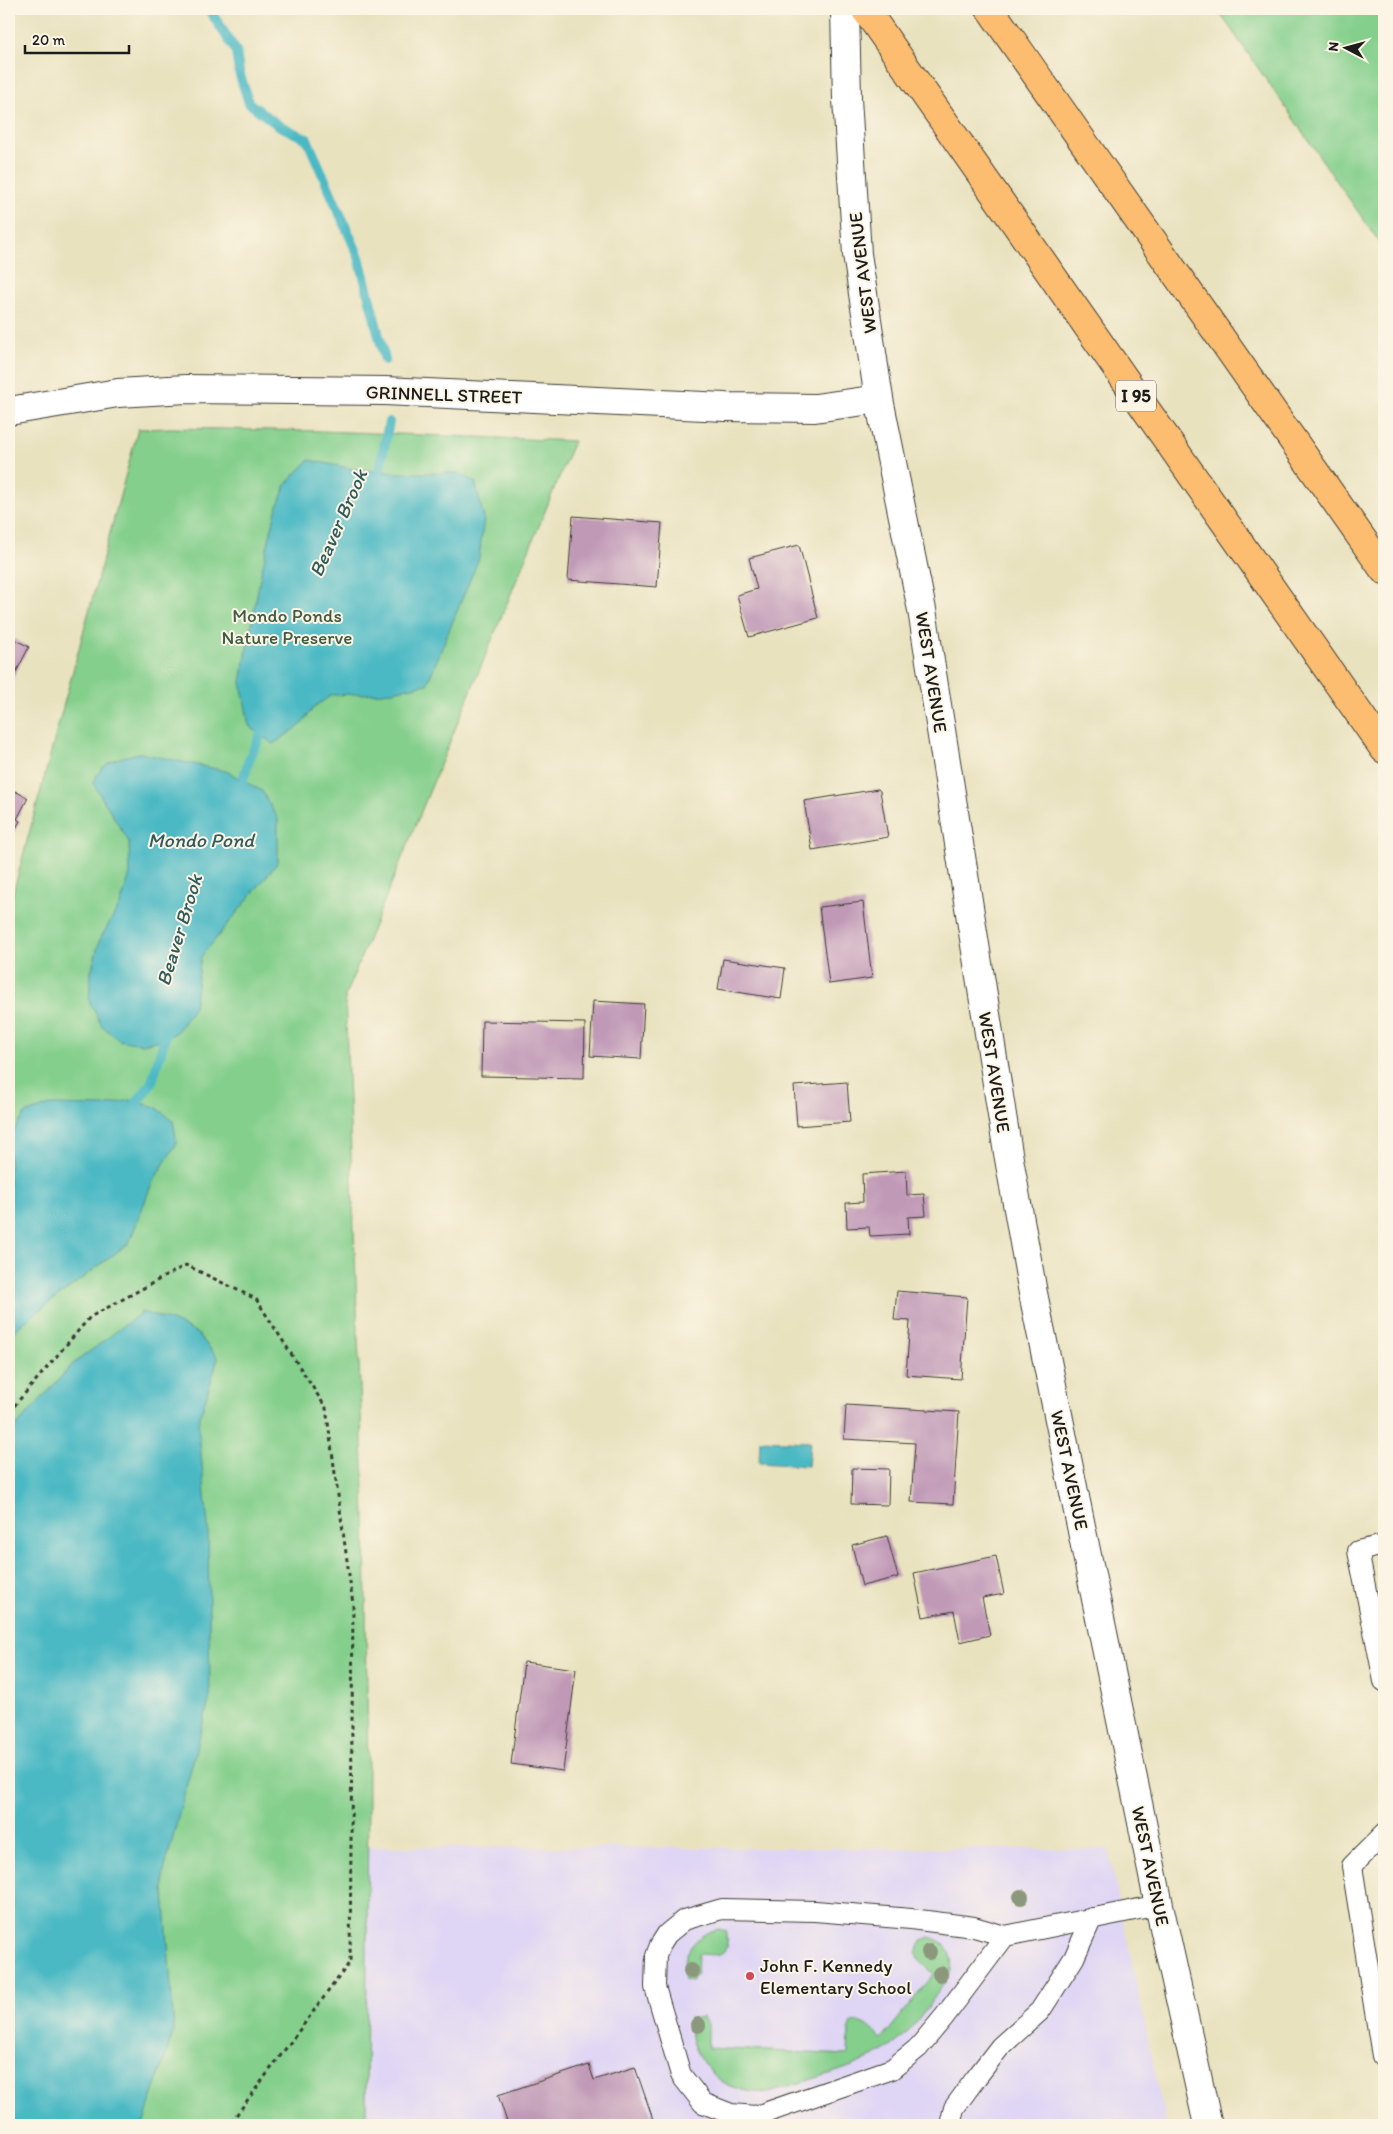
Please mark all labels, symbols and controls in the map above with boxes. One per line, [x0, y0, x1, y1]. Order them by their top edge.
scale bar [25, 22, 129, 54]
north arrow [1320, 22, 1370, 72]
text: 20 m [32, 31, 66, 49]
text: N [1325, 41, 1343, 52]
street label: WEST AVENUE [844, 211, 881, 335]
street label: GRINNELL STREET [365, 380, 523, 409]
road number: I 95 [1116, 381, 1156, 412]
water label: Beaver Brook [304, 464, 373, 580]
park label: Mondo Ponds Nature Preserve [222, 604, 352, 649]
street label: WEST AVENUE [911, 610, 952, 735]
water label: Mondo Pond [148, 828, 256, 852]
water label: Beaver Brook [151, 870, 208, 988]
street label: WEST AVENUE [974, 1010, 1015, 1135]
street label: WEST AVENUE [1046, 1408, 1094, 1533]
street label: WEST AVENUE [1127, 1804, 1175, 1929]
place label: John F. Kennedy Elementary School [760, 1954, 912, 1999]
marker: John F. Kennedy Elementary School [744, 1970, 756, 1982]

